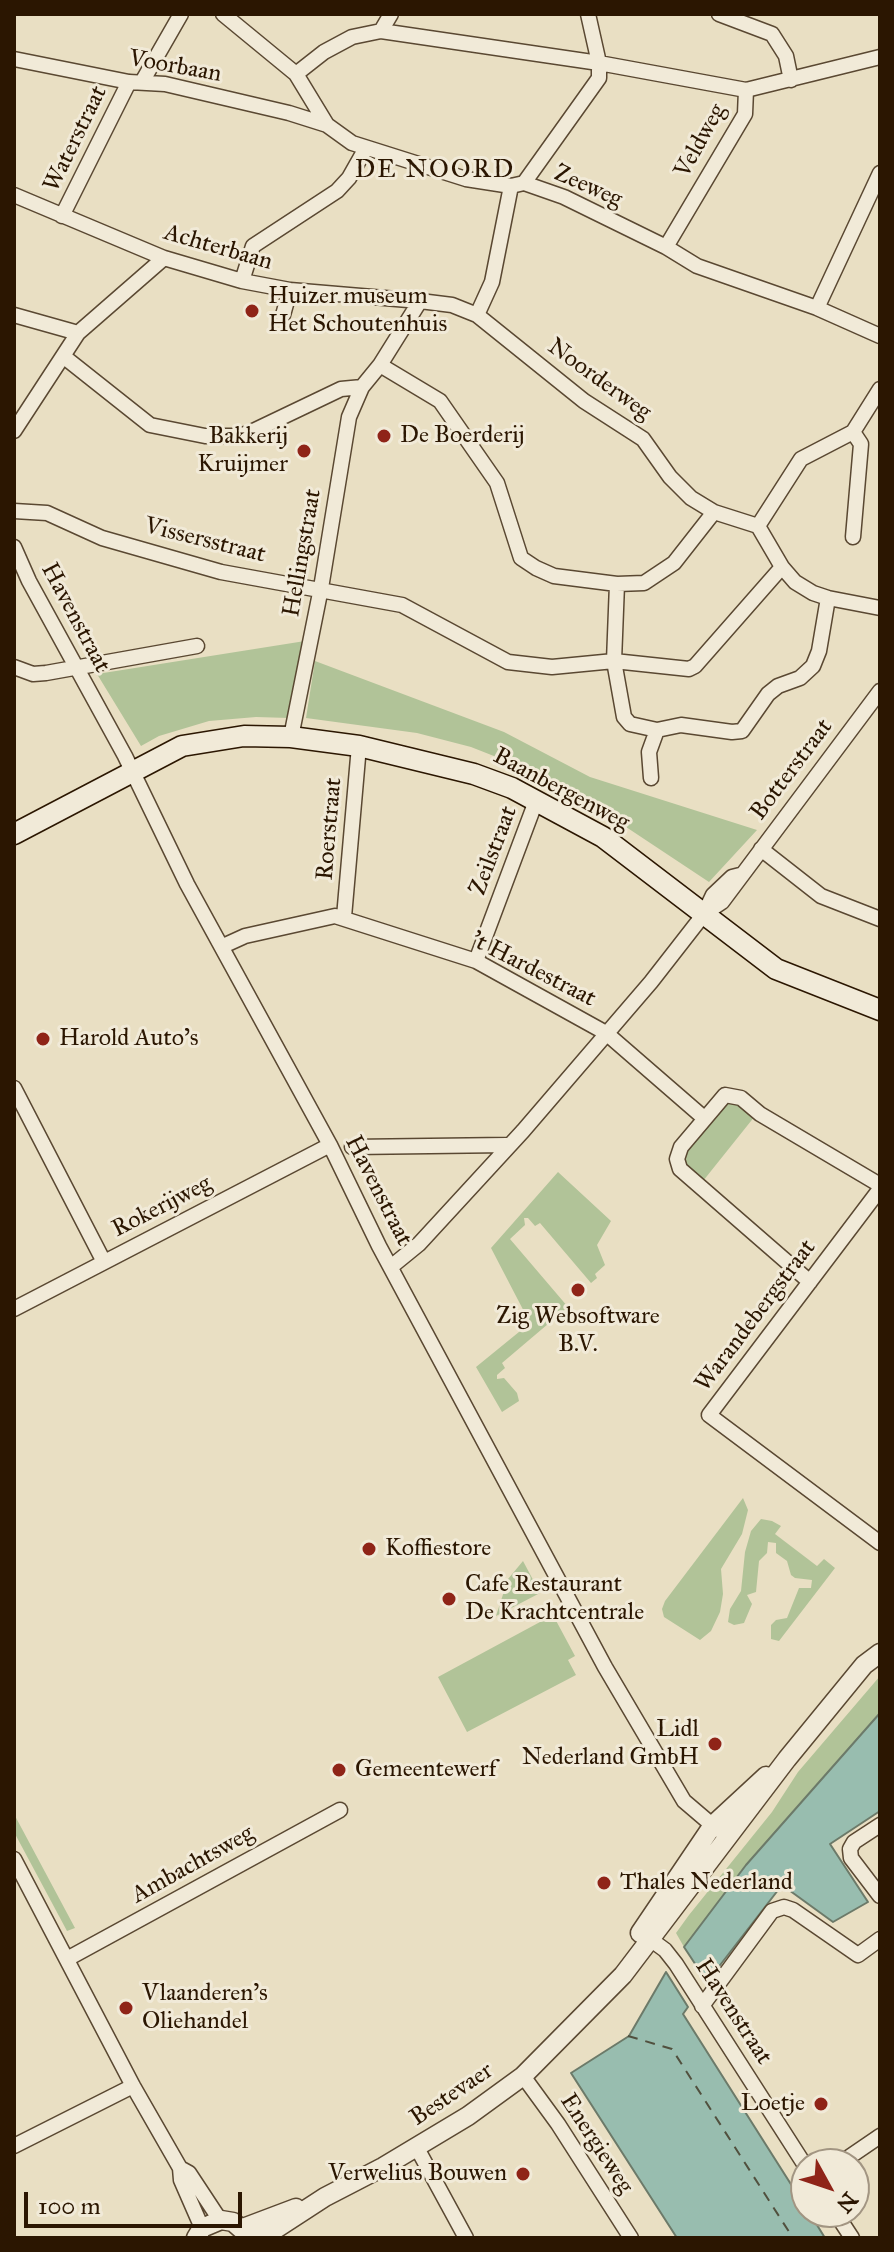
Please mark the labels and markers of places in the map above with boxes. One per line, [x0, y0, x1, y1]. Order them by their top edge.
place label: Huizer museum Het Schoutenhuis [268, 283, 447, 339]
marker: Huizer museum Het Schoutenhuis [243, 302, 261, 320]
place label: De Boerderij [400, 422, 525, 450]
place label: Bakkerij Kruijmer [198, 423, 288, 479]
marker: De Boerderij [375, 427, 393, 445]
marker: Bakkerij Kruijmer [295, 442, 313, 460]
place label: Harold Auto's [59, 1025, 199, 1053]
marker: Harold Auto's [34, 1030, 52, 1048]
marker: Zig Websoftware B.V. [569, 1281, 587, 1299]
place label: Zig Websoftware B.V. [496, 1303, 660, 1359]
place label: Koffiestore [385, 1535, 491, 1563]
marker: Koffiestore [360, 1540, 378, 1558]
place label: Cafe Restaurant De Krachtcentrale [465, 1571, 644, 1627]
marker: Cafe Restaurant De Krachtcentrale [440, 1590, 458, 1608]
place label: Lidl Nederland GmbH [522, 1716, 699, 1772]
marker: Lidl Nederland GmbH [706, 1735, 724, 1753]
place label: Gemeentewerf [355, 1756, 497, 1784]
marker: Gemeentewerf [330, 1761, 348, 1779]
place label: Thales Nederland [620, 1869, 793, 1897]
marker: Thales Nederland [595, 1874, 613, 1892]
place label: Vlaanderen's Oliehandel [142, 1980, 268, 2036]
marker: Vlaanderen's Oliehandel [117, 1999, 135, 2017]
place label: Loetje [741, 2090, 805, 2118]
marker: Loetje [812, 2095, 830, 2113]
place label: Verwelius Bouwen [328, 2160, 507, 2188]
marker: Verwelius Bouwen [514, 2165, 532, 2183]

